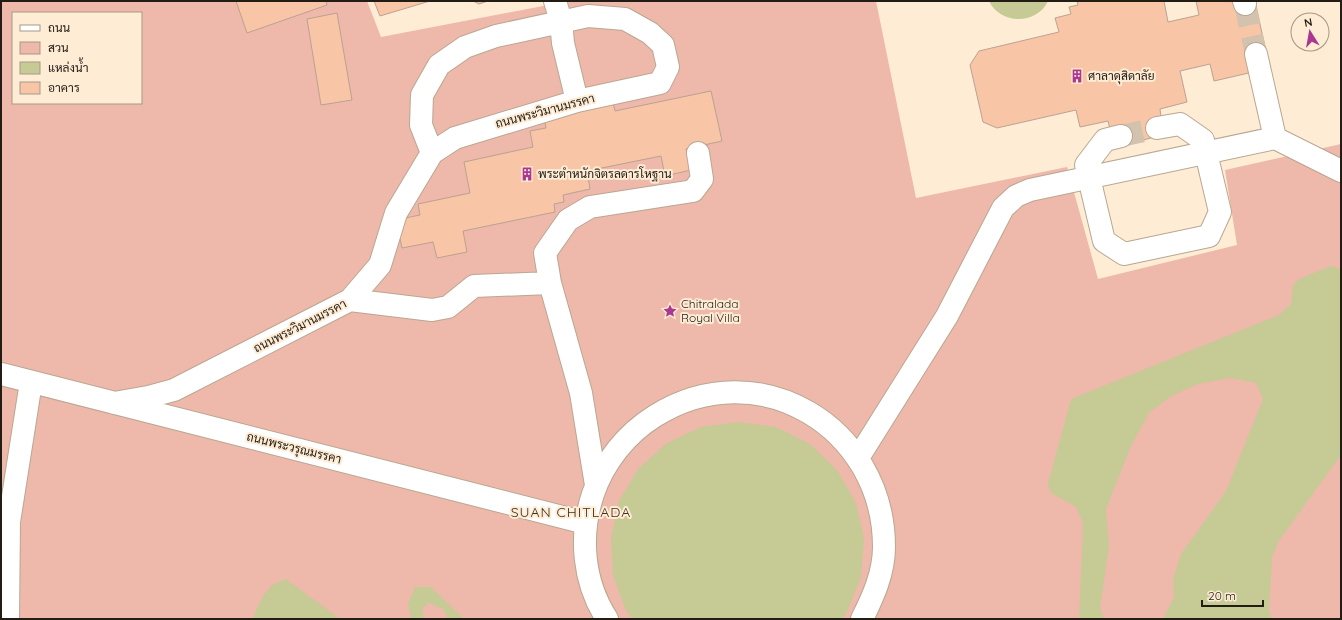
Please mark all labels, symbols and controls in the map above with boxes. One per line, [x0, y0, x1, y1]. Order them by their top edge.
legend [12, 12, 142, 104]
north arrow [1290, 12, 1330, 52]
text: N [1303, 15, 1313, 30]
text: ถนน [48, 20, 71, 35]
text: สวน [48, 40, 69, 55]
text: แหล่งน้ำ [48, 57, 88, 75]
building icon: ศาลาดุสิดาลัย [1069, 68, 1085, 84]
place label: ศาลาดุสิดาลัย [1088, 68, 1155, 85]
text: อาคาร [48, 80, 80, 95]
street label: ถนนพระวิมานมรรคา [494, 90, 596, 131]
building icon: พระตำหนักจิตรลดารโหฐาน [519, 166, 535, 182]
place label: พระตำหนักจิตรลดารโหฐาน [538, 166, 672, 182]
street label: ถนนพระวิมานมรรคา [251, 296, 349, 355]
place label: Chitralada Royal Villa [681, 296, 740, 325]
place icon: Chitralada Royal Villa [662, 303, 678, 319]
street label: ถนนพระวรุณมรรคา [245, 428, 343, 468]
district label: SUAN CHITLADA [511, 503, 631, 521]
scale bar [1202, 582, 1263, 608]
text: 20 m [1208, 588, 1236, 603]

